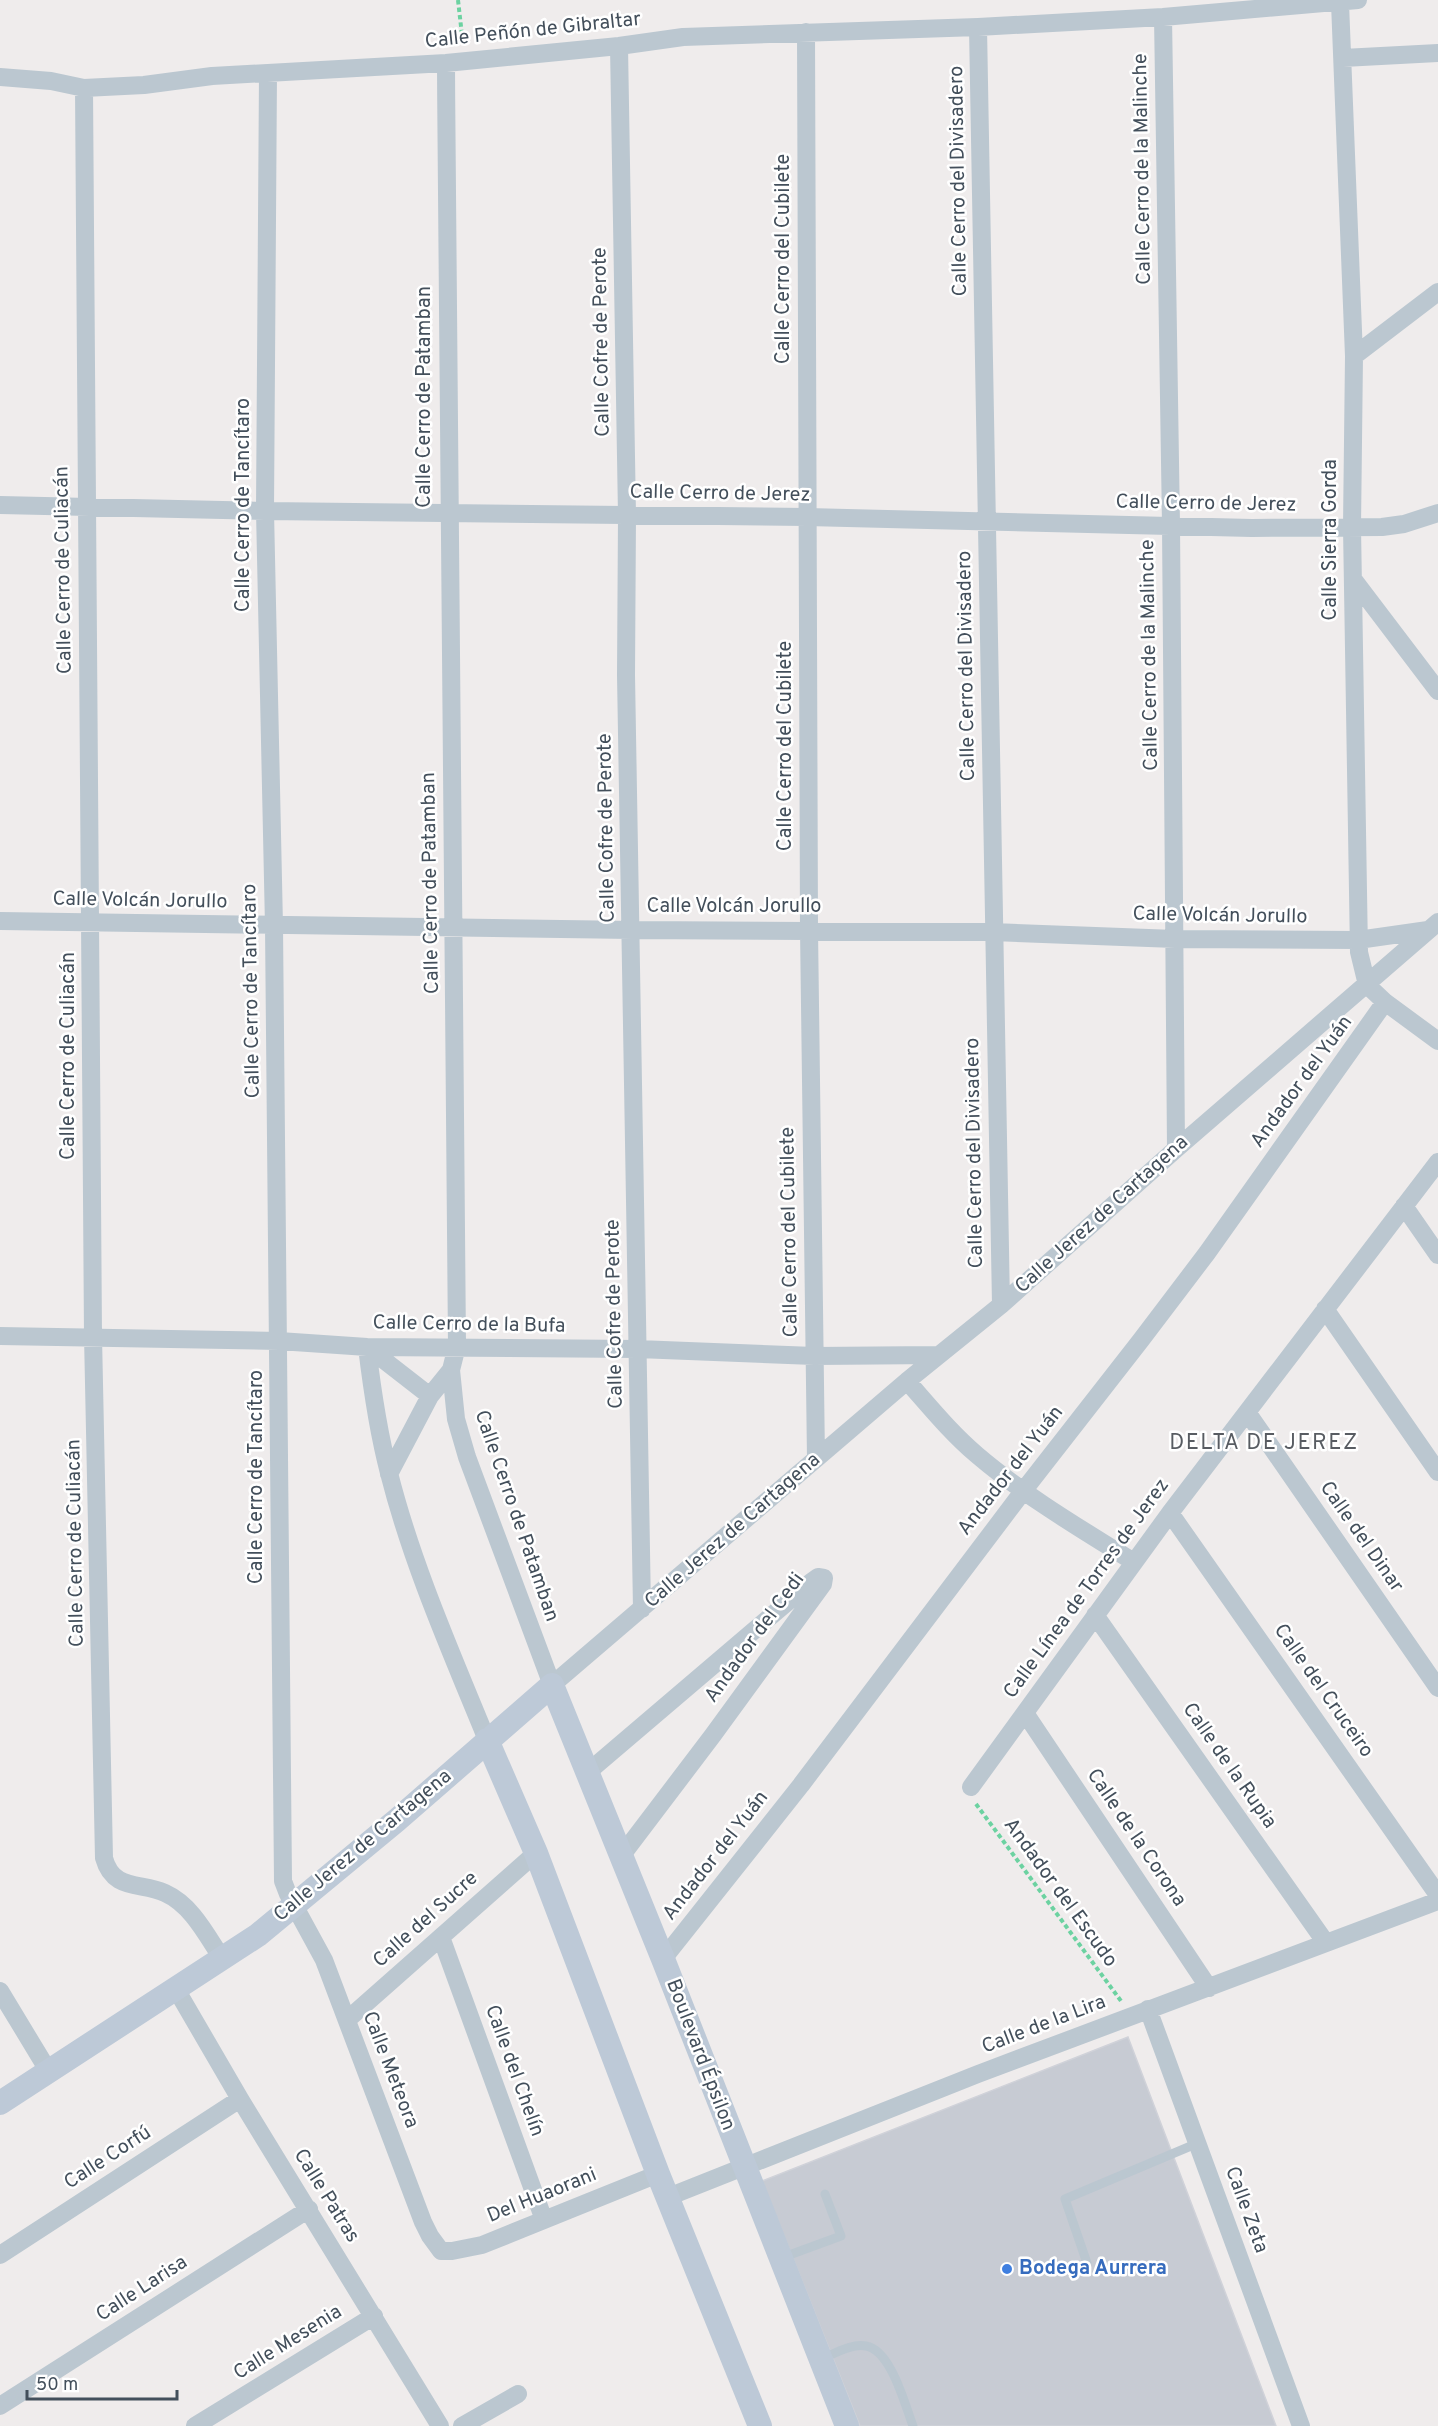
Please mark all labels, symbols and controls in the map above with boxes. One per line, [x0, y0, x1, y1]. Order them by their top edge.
street label: Calle Peñón de Gibraltar [424, 7, 643, 55]
street label: Calle Cerro de la Malinche [1128, 53, 1158, 285]
street label: Calle Cerro del Divisadero [944, 65, 974, 297]
street label: Calle Cerro del Cubilete [771, 154, 797, 364]
street label: Calle Cofre de Perote [587, 247, 617, 437]
street label: Calle Cerro de Patamban [412, 286, 438, 508]
street label: Calle Cerro de Tancítaro [231, 398, 257, 612]
street label: Calle Sierra Gorda [1318, 459, 1344, 621]
street label: Calle Cerro de Culiacán [49, 466, 79, 674]
street label: Calle Cerro de Jerez [629, 479, 811, 509]
street label: Calle Cerro de Jerez [1115, 489, 1297, 519]
street label: Calle Cerro de la Malinche [1135, 539, 1165, 771]
street label: Calle Cerro del Divisadero [952, 550, 982, 782]
street label: Calle Cerro del Cubilete [773, 641, 799, 851]
street label: Calle Cofre de Perote [592, 733, 622, 923]
street label: Calle Cerro de Patamban [416, 772, 446, 994]
street label: Calle Cerro de Tancítaro [237, 884, 267, 1098]
street label: Calle Volcán Jorullo [52, 886, 228, 916]
street label: Calle Volcán Jorullo [646, 894, 822, 920]
street label: Calle Volcán Jorullo [1132, 901, 1308, 931]
street label: Calle Cerro de Culiacán [56, 952, 82, 1160]
street label: Andador del Yuán [1245, 1011, 1359, 1153]
street label: Calle Cerro del Divisadero [960, 1037, 990, 1269]
street label: Calle Cerro del Cubilete [775, 1126, 805, 1338]
street label: Calle Jerez de Cartagena [1010, 1130, 1194, 1300]
street label: Calle Cofre de Perote [600, 1219, 630, 1409]
street label: Calle Cerro de la Bufa [372, 1310, 566, 1340]
street label: Calle Cerro de Tancítaro [244, 1370, 270, 1584]
street label: Andador del Yuán [952, 1401, 1070, 1541]
street label: Calle Cerro de Patamban [468, 1407, 564, 1625]
district label: DELTA DE JEREZ [1169, 1430, 1359, 1457]
street label: Calle Cerro de Culiacán [61, 1439, 91, 1647]
street label: Calle Jerez de Cartagena [640, 1448, 826, 1614]
street label: Calle Línea de Torres de Jerez [998, 1474, 1176, 1704]
street label: Calle del Dinar [1313, 1476, 1409, 1598]
street label: Andador del Cedi [699, 1568, 811, 1708]
street label: Calle del Cruceiro [1267, 1619, 1379, 1763]
street label: Calle de la Rupia [1176, 1698, 1282, 1834]
street label: Calle Jerez de Cartagena [269, 1764, 457, 1928]
street label: Calle de la Corona [1080, 1764, 1192, 1912]
street label: Andador del Yuán [657, 1786, 775, 1926]
street label: Andador del Escudo [997, 1813, 1123, 1973]
street label: Calle del Sucre [368, 1866, 484, 1974]
street label: Boulevard Épsilon [659, 1975, 743, 2134]
street label: Calle de la Lira [978, 1989, 1110, 2061]
street label: Calle del Chelín [478, 2002, 550, 2140]
street label: Calle Meteora [356, 2008, 424, 2132]
street label: Calle Corfú [59, 2120, 157, 2196]
street label: Calle Patras [287, 2144, 365, 2248]
street label: Del Huaorani [483, 2162, 601, 2230]
street label: Calle Zeta [1218, 2163, 1274, 2257]
street label: Calle Larisa [91, 2250, 193, 2328]
place label: Bodega Aurrera [1019, 2256, 1167, 2282]
marker: Bodega Aurrera [1000, 2262, 1014, 2276]
street label: Calle Mesenia [229, 2299, 347, 2387]
scale bar [27, 2363, 177, 2401]
text: 50 m [36, 2374, 78, 2397]

